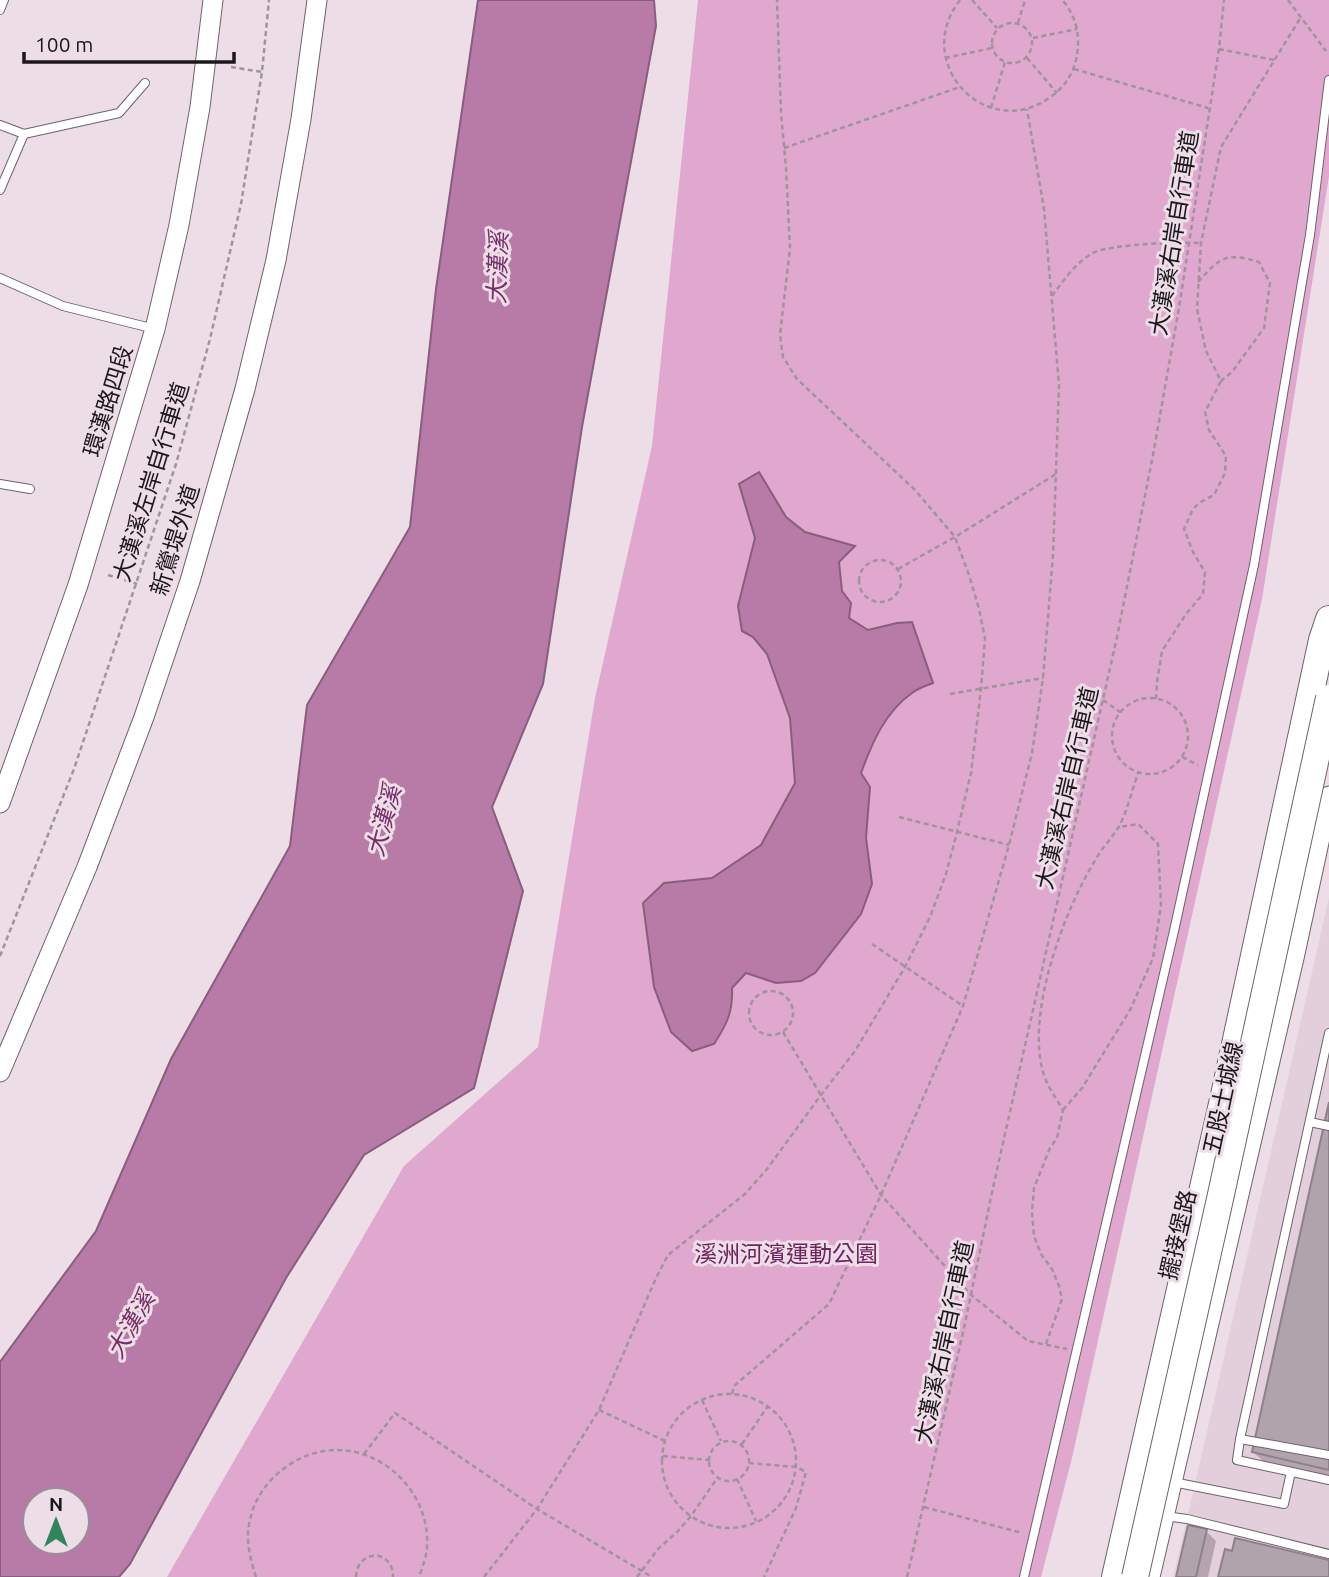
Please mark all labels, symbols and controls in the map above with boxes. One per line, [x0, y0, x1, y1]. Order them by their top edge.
scale bar [24, 21, 234, 65]
text: 100 m [35, 32, 93, 56]
street label: 大漢溪右岸自行車道 [1145, 129, 1202, 337]
water label: 大漢溪 [483, 229, 512, 304]
street label: 環漢路四段 [79, 342, 136, 459]
street label: 大漢溪左岸自行車道 [108, 379, 193, 584]
street label: 新鶯堤外道 [146, 481, 203, 598]
street label: 大漢溪右岸自行車道 [1031, 684, 1102, 892]
water label: 大漢溪 [361, 780, 407, 859]
street label: 五股土城線 [1198, 1039, 1247, 1157]
street label: 擺接堡路 [1155, 1187, 1200, 1283]
street label: 大漢溪右岸自行車道 [910, 1238, 977, 1446]
park label: 溪洲河濱運動公園 [694, 1241, 878, 1266]
water label: 大漢溪 [101, 1284, 161, 1363]
north arrow [21, 1486, 91, 1556]
text: N [49, 1493, 63, 1515]

